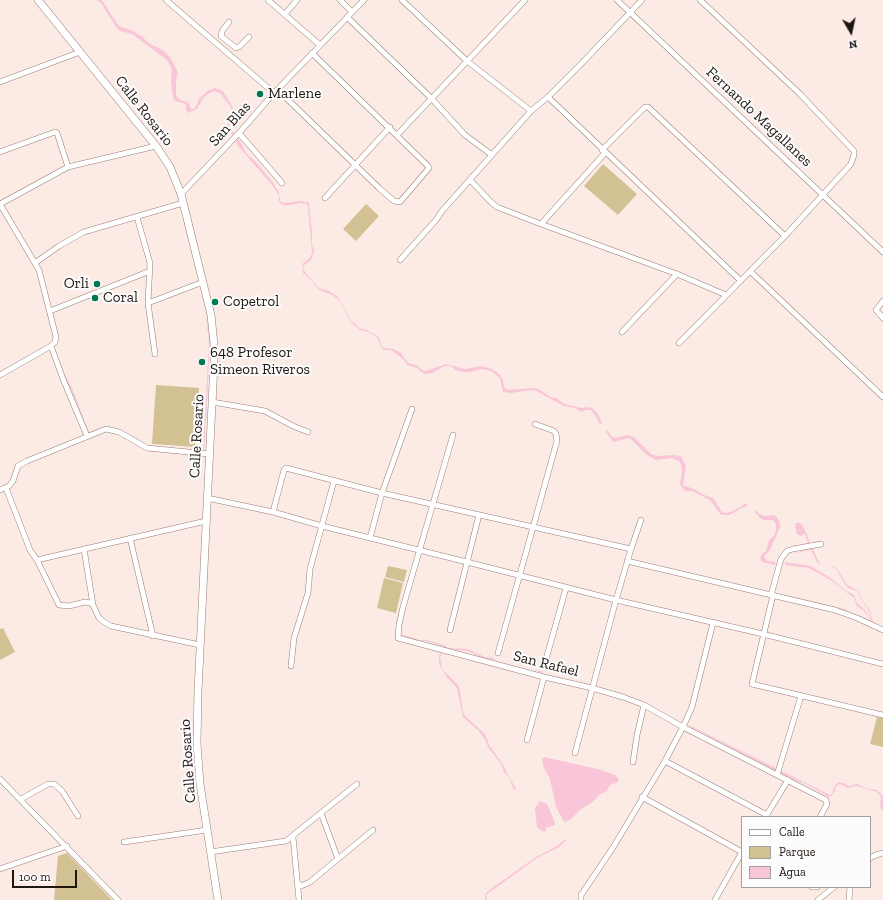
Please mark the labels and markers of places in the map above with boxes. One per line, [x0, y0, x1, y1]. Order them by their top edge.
place label: Marlene [268, 85, 321, 103]
marker: Marlene [255, 89, 265, 99]
place label: Orli [64, 275, 89, 293]
marker: Orli [92, 279, 102, 289]
place label: Coral [103, 289, 138, 307]
marker: Coral [90, 293, 100, 303]
place label: Copetrol [223, 293, 279, 311]
marker: Copetrol [210, 297, 220, 307]
place label: 648 Profesor Simeon Riveros [210, 344, 310, 379]
marker: 648 Profesor Simeon Riveros [197, 357, 207, 367]

